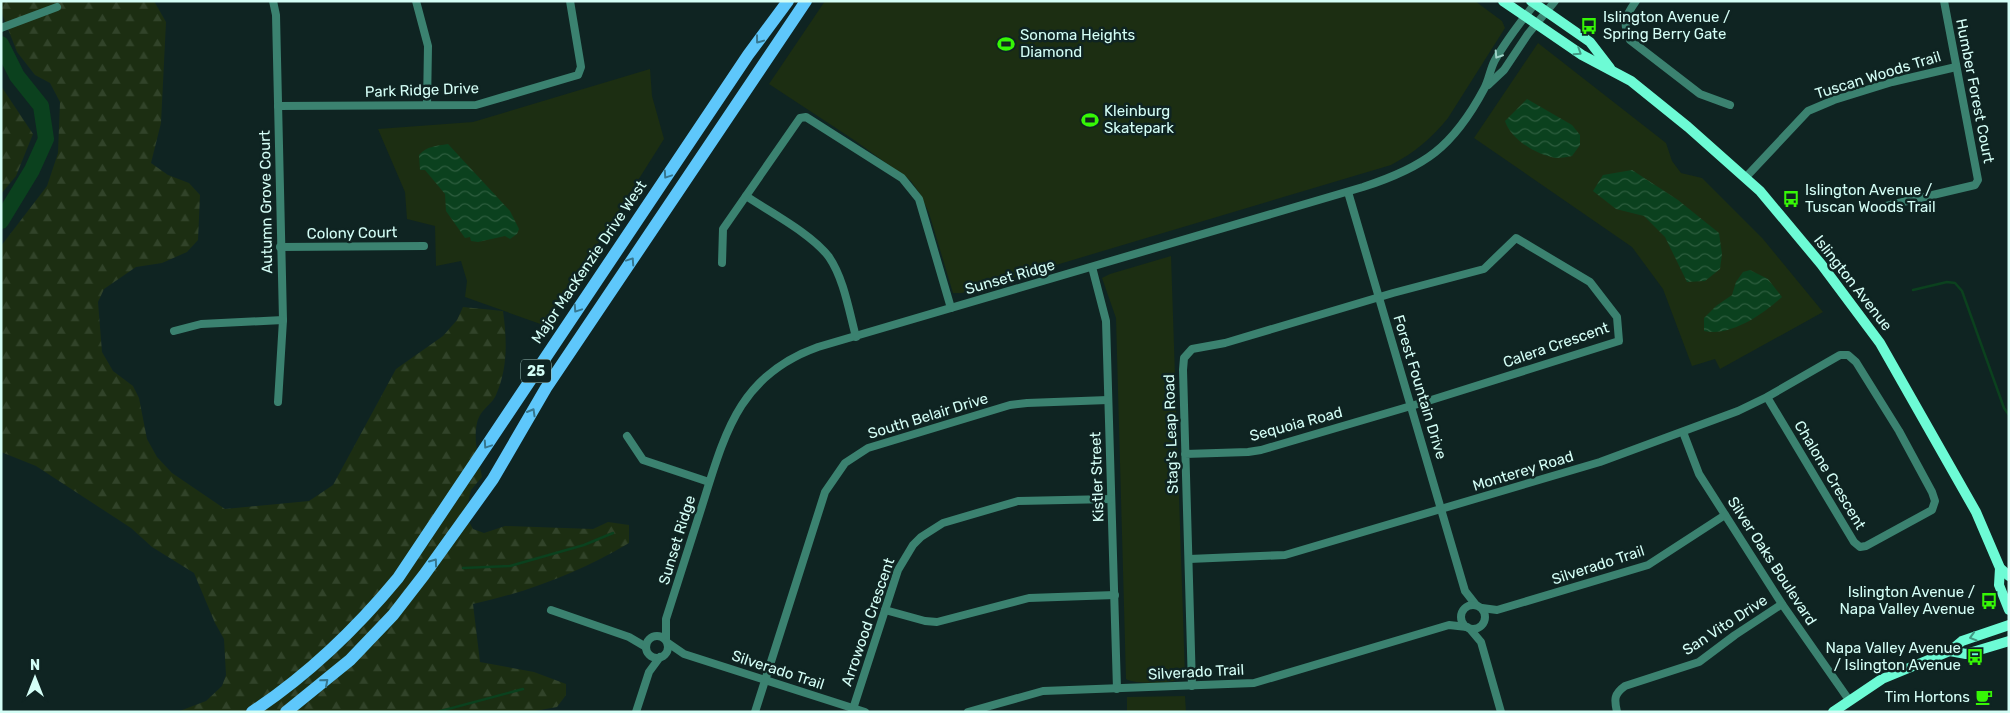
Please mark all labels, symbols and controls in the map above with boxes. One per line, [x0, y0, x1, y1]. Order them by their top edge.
place label: Islington Avenue / Spring Berry Gate [1603, 8, 1730, 43]
bus stop icon: Islington Avenue / Spring Berry Gate [1579, 16, 1599, 36]
street label: Humber Forest Court [1952, 17, 1998, 165]
place label: Sonoma Heights Diamond [1020, 26, 1136, 61]
one-way arrow [756, 34, 765, 44]
sports icon: Sonoma Heights Diamond [996, 34, 1016, 54]
one-way arrow [1573, 46, 1582, 56]
street label: Tuscan Woods Trail [1813, 47, 1943, 103]
one-way arrow [1495, 49, 1504, 59]
street label: Park Ridge Drive [365, 79, 479, 101]
place label: Kleinburg Skatepark [1104, 102, 1174, 137]
sports icon: Kleinburg Skatepark [1080, 110, 1100, 130]
street label: Autumn Grove Court [256, 130, 276, 274]
one-way arrow [664, 169, 673, 178]
street label: Major MacKenzie Drive West [528, 177, 650, 347]
place label: Islington Avenue / Tuscan Woods Trail [1805, 181, 1936, 216]
bus stop icon: Islington Avenue / Tuscan Woods Trail [1781, 189, 1801, 209]
street label: Colony Court [307, 223, 398, 243]
street label: Islington Avenue [1810, 232, 1896, 334]
street label: Sunset Ridge [963, 256, 1057, 298]
one-way arrow [625, 257, 634, 267]
one-way arrow [573, 304, 583, 313]
street label: Forest Fountain Drive [1389, 313, 1451, 461]
street label: Calera Crescent [1501, 318, 1612, 372]
road number: 25 [521, 360, 551, 382]
street label: Stag's Leap Road [1160, 374, 1182, 494]
street label: South Belair Drive [866, 389, 990, 443]
street label: Sequoia Road [1248, 403, 1344, 445]
one-way arrow [526, 408, 536, 417]
street label: Chalone Crescent [1790, 417, 1870, 533]
street label: Kistler Street [1086, 431, 1108, 523]
one-way arrow [484, 439, 493, 449]
street label: Monterey Road [1470, 447, 1576, 495]
street label: Sunset Ridge [655, 493, 699, 587]
street label: Silver Oaks Boulevard [1724, 493, 1820, 629]
street label: Silverado Trail [1549, 542, 1647, 588]
street label: Arrowood Crescent [838, 555, 898, 689]
one-way arrow [428, 558, 437, 568]
place label: Islington Avenue / Napa Valley Avenue [1839, 583, 1975, 618]
street label: San Vito Drive [1679, 591, 1771, 659]
bus stop icon: Islington Avenue / Napa Valley Avenue [1979, 591, 1999, 611]
one-way arrow [1969, 632, 1977, 642]
place label: Napa Valley Avenue / Islington Avenue [1825, 639, 1961, 674]
street label: Silverado Trail [729, 647, 827, 693]
bus stop icon: Napa Valley Avenue / Islington Avenue [1965, 647, 1985, 667]
north arrow [10, 653, 60, 703]
text: N [30, 657, 40, 674]
street label: Silverado Trail [1147, 660, 1245, 684]
one-way arrow [319, 678, 328, 687]
cafe icon: Tim Hortons [1974, 687, 1994, 707]
place label: Tim Hortons [1884, 688, 1970, 706]

